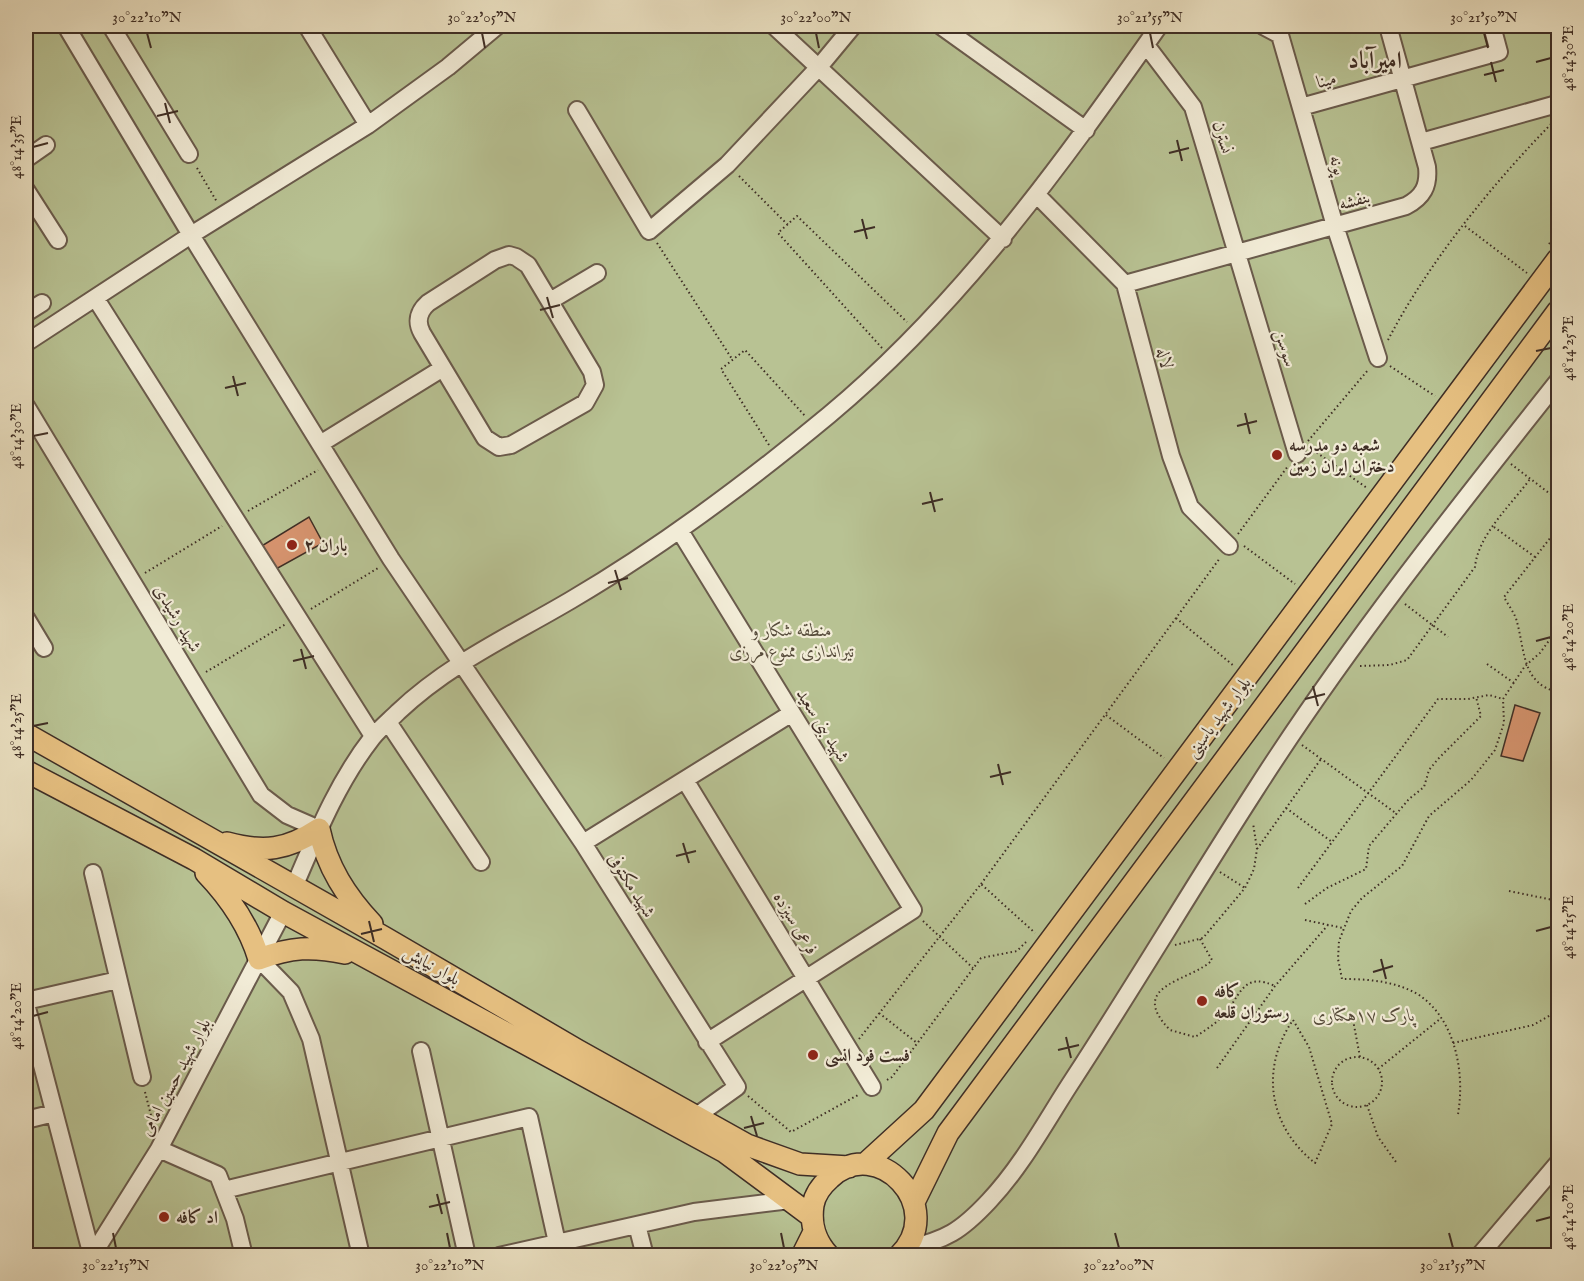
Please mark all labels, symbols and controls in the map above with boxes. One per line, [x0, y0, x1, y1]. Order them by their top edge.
text: 30°22'10"N [112, 8, 182, 27]
text: 30°22'05"N [447, 8, 517, 27]
text: 30°22'00"N [780, 8, 852, 27]
text: 30°21'55"N [1117, 8, 1183, 27]
text: 30°21'50"N [1450, 8, 1518, 27]
text: 48°14'30"E [1559, 25, 1578, 91]
district label: امیرآباد [1348, 46, 1402, 77]
street label: مینا [1314, 68, 1339, 95]
text: 48°14'35"E [7, 115, 26, 179]
street label: نسترن [1206, 118, 1237, 157]
street label: پونه [1323, 153, 1351, 180]
street label: بنفشه [1336, 186, 1373, 217]
text: 48°14'25"E [1559, 315, 1578, 381]
street label: سوسن [1268, 327, 1301, 370]
street label: لاله [1150, 345, 1177, 372]
text: 48°14'30"E [7, 403, 26, 469]
place label: شعبه دو مدرسه دختران ایران زمین [1289, 435, 1395, 479]
marker: شعبه دو مدرسه دختران ایران زمین [1270, 448, 1284, 462]
place label: باران ۲ [304, 535, 347, 558]
marker: باران ۲ [285, 538, 299, 552]
street label: شهید رشیدی [147, 581, 206, 657]
text: 48°14'20"E [1559, 603, 1578, 671]
park label: منطقه شکار و تیراندازی ممنوع مرزی [729, 620, 855, 666]
street label: بلوار شهید یاسینی [1181, 673, 1257, 763]
street label: شهید بنی سعید [790, 684, 854, 767]
text: 48°14'25"E [7, 693, 26, 759]
street label: شهید مکتوفی [602, 849, 660, 923]
street label: فرعی سیزده [767, 888, 822, 960]
text: 48°14'15"E [1559, 895, 1578, 959]
street label: بلوار نیایش [399, 941, 464, 992]
place label: کافه رستوران قلعه [1214, 981, 1290, 1025]
text: 48°14'20"E [7, 982, 26, 1050]
marker: کافه رستوران قلعه [1195, 994, 1209, 1008]
park label: پارک ۱۷هکتاری [1313, 1005, 1417, 1028]
street label: بلوار شهید حسین امامی [136, 1015, 217, 1141]
place label: فست فود انسی [825, 1045, 910, 1068]
marker: فست فود انسی [806, 1048, 820, 1062]
text: 48°14'10"E [1559, 1184, 1578, 1250]
place label: اد کافه [176, 1207, 218, 1230]
marker: اد کافه [157, 1210, 171, 1224]
text: 30°22'15"N [82, 1256, 150, 1275]
text: 30°22'10"N [415, 1256, 485, 1275]
text: 30°22'05"N [749, 1256, 819, 1275]
text: 30°22'00"N [1083, 1256, 1155, 1275]
text: 30°21'55"N [1420, 1256, 1486, 1275]

